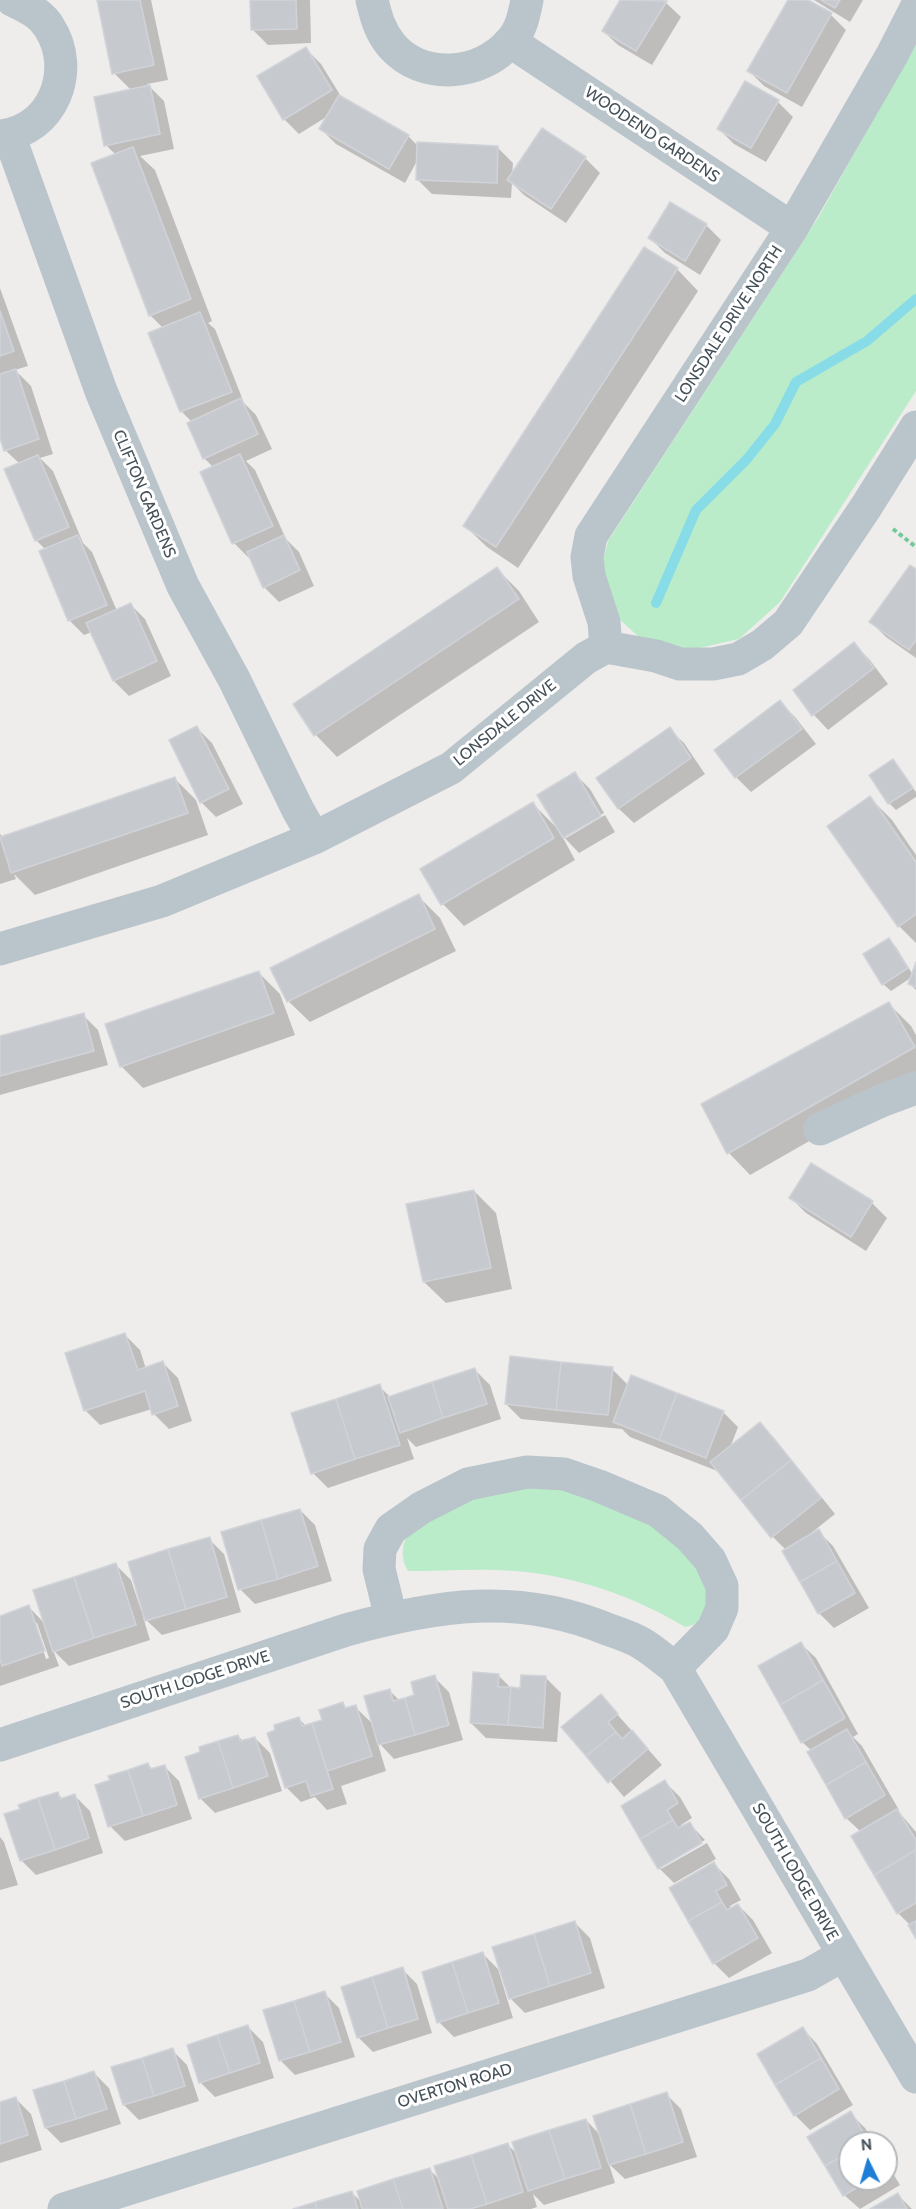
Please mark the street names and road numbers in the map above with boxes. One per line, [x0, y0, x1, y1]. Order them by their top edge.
street label: WOODEND GARDENS [581, 83, 723, 187]
street label: LONSDALE DRIVE NORTH [671, 242, 787, 406]
street label: CLIFTON GARDENS [108, 427, 180, 561]
street label: LONSDALE DRIVE [450, 676, 560, 770]
street label: SOUTH LODGE DRIVE [118, 1647, 272, 1713]
street label: SOUTH LODGE DRIVE [748, 1800, 842, 1944]
street label: OVERTON ROAD [395, 2059, 515, 2113]

